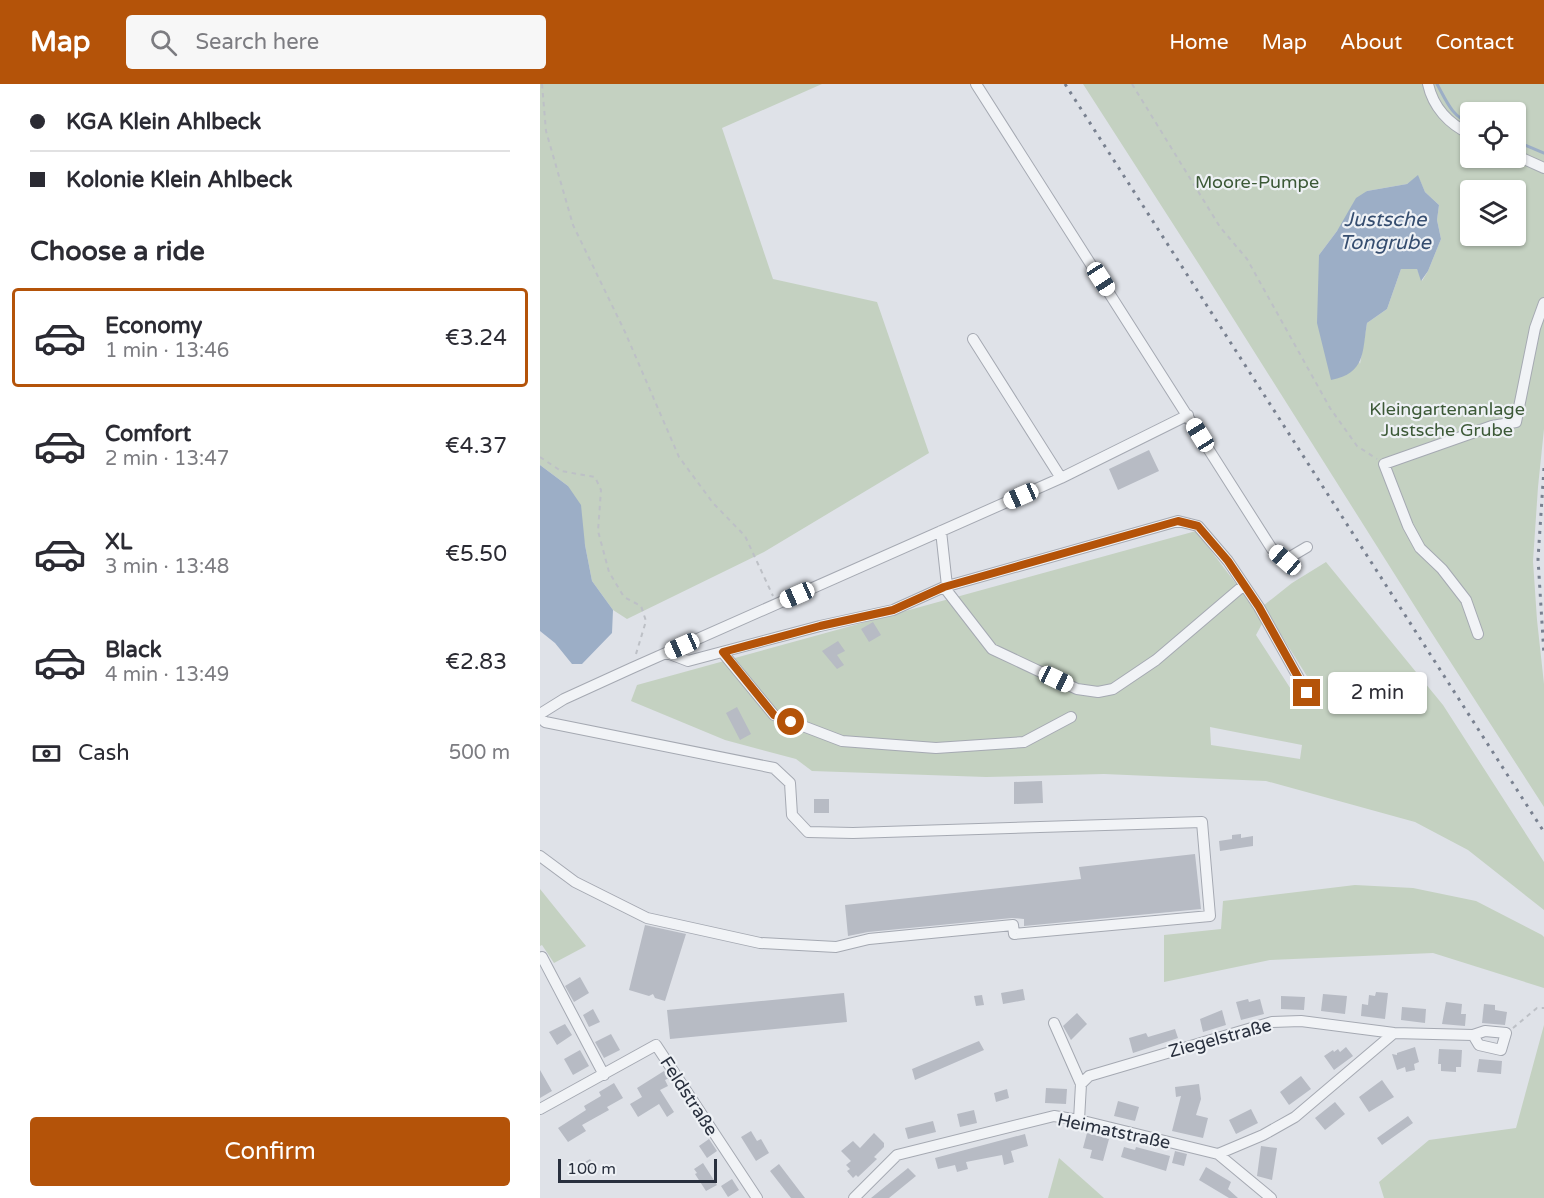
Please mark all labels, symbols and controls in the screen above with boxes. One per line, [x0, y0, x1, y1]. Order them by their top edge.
search box [126, 15, 546, 69]
text: Map [30, 25, 90, 59]
icon: search [147, 26, 180, 59]
text: Search here [195, 29, 319, 55]
text: Home [1169, 30, 1229, 55]
text: Map [1262, 30, 1307, 55]
text: About [1340, 30, 1402, 55]
text: Contact [1435, 30, 1514, 55]
map controls [1460, 102, 1526, 246]
button: locate [1460, 102, 1526, 168]
text: KGA Klein Ahlbeck [66, 109, 261, 135]
text: Kolonie Klein Ahlbeck [66, 167, 293, 193]
park label: Moore-Pumpe [1195, 171, 1319, 193]
button: layers [1460, 180, 1526, 246]
water label: Justsche Tongrube [1339, 208, 1432, 255]
text: Choose a ride [30, 235, 205, 268]
car [1084, 259, 1118, 299]
icon: car [33, 311, 87, 365]
text: Economy [105, 313, 202, 339]
text: €3.24 [445, 325, 507, 351]
text: 1 min · 13:46 [105, 339, 229, 363]
park label: Kleingartenanlage Justsche Grube [1369, 398, 1525, 441]
car [1183, 415, 1217, 455]
icon: car [33, 419, 87, 473]
text: Comfort [105, 421, 191, 447]
text: €4.37 [445, 433, 507, 459]
text: 2 min · 13:47 [105, 447, 229, 471]
car [1001, 480, 1041, 512]
icon: car [33, 527, 87, 581]
text: XL [105, 529, 132, 555]
text: €5.50 [445, 541, 507, 567]
car [1266, 541, 1304, 579]
text: 3 min · 13:48 [105, 555, 229, 579]
car [777, 579, 817, 611]
car [662, 630, 702, 662]
icon: car [33, 635, 87, 689]
text: Black [105, 637, 162, 663]
text: €2.83 [445, 649, 507, 675]
text: 4 min · 13:49 [105, 663, 229, 687]
car [1036, 663, 1076, 695]
callout: 2 min [1328, 672, 1427, 714]
route end [1293, 679, 1320, 706]
text: 2 min [1351, 681, 1404, 705]
route start [777, 708, 804, 735]
icon: cash [30, 737, 63, 770]
text: Cash [78, 740, 130, 766]
text: 500 m [449, 741, 510, 765]
street label: Ziegelstraße [1166, 1014, 1274, 1062]
street label: Feldstraße [655, 1052, 723, 1140]
street label: Heimatstraße [1056, 1108, 1172, 1154]
button: Confirm [30, 1117, 510, 1186]
scale bar [558, 1156, 717, 1184]
text: 100 m [567, 1159, 616, 1179]

